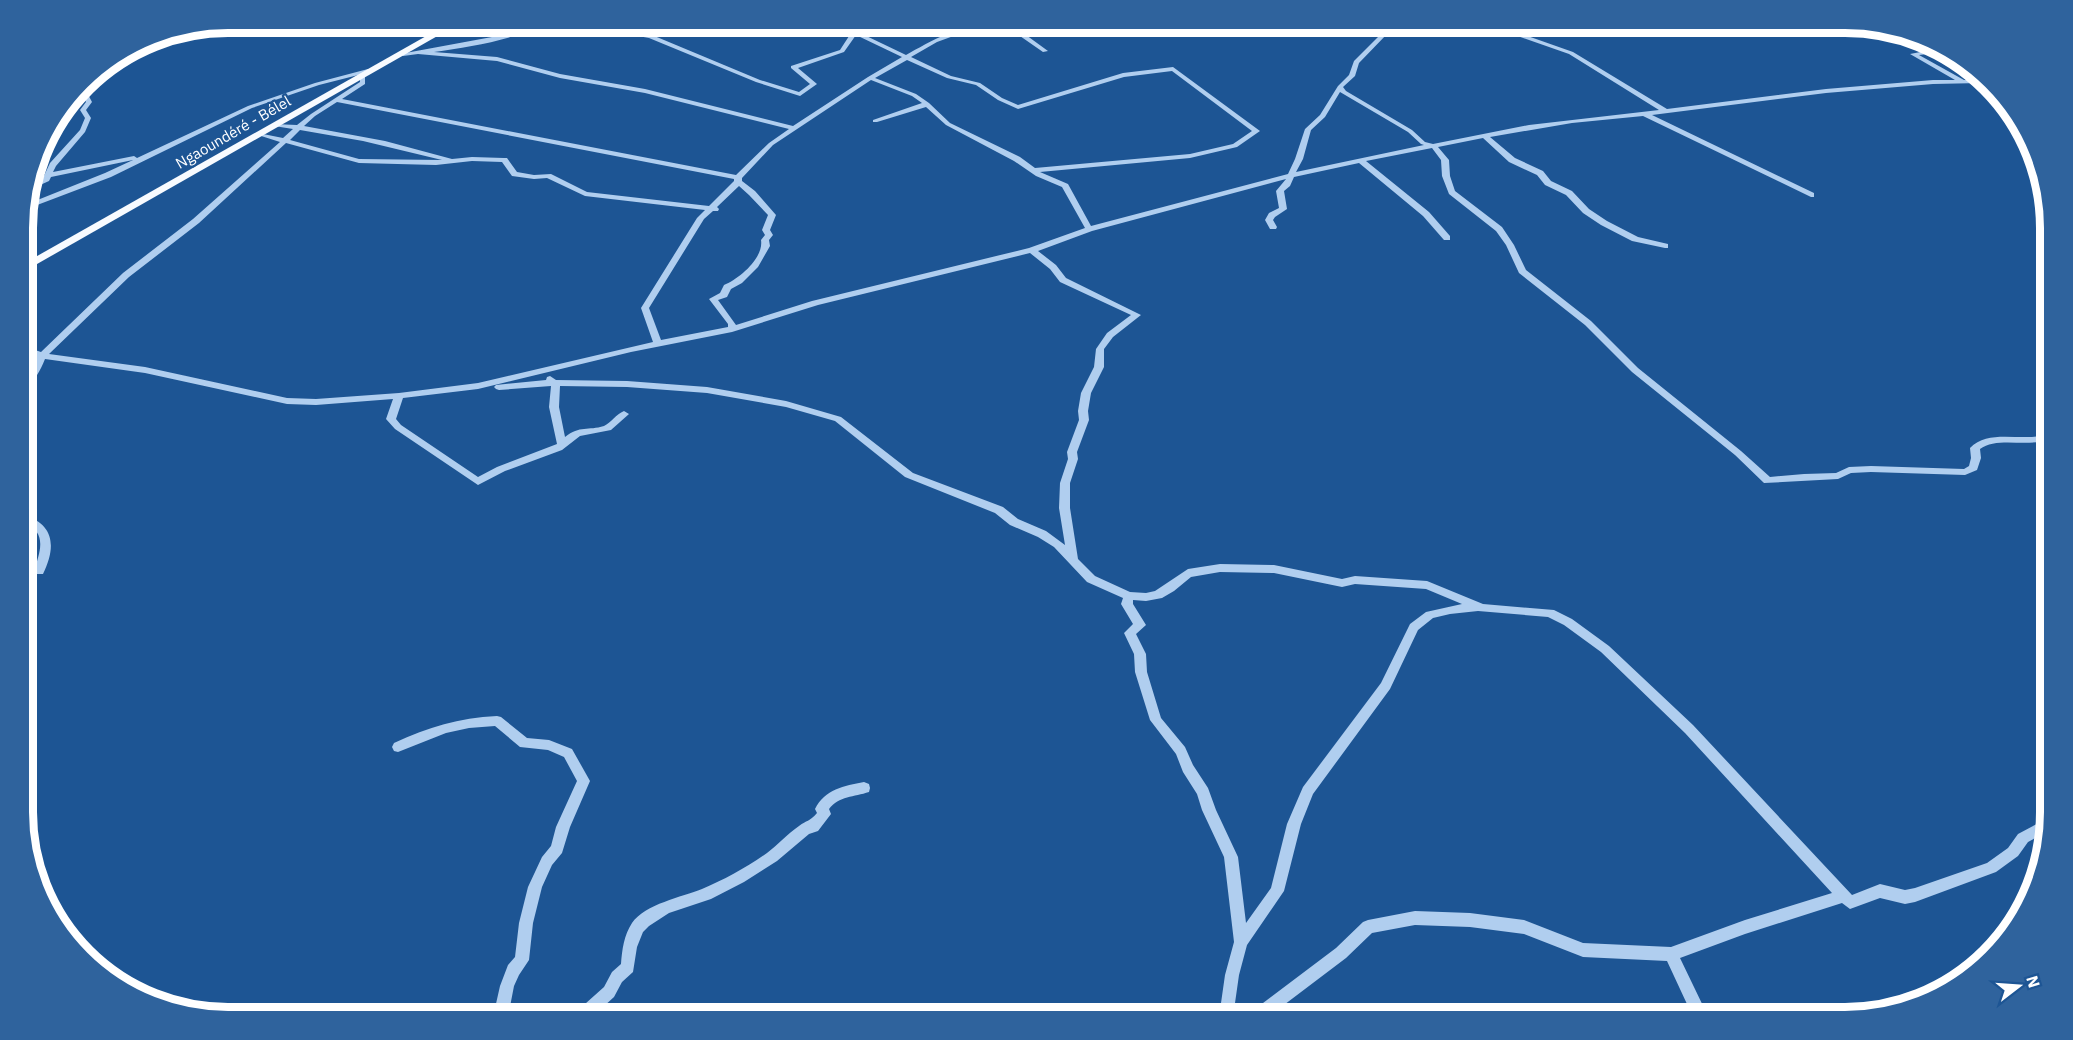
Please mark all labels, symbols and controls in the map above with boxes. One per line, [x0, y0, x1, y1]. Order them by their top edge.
street label: Ngaoundéré - Bélel [172, 91, 294, 173]
north arrow [1989, 956, 2049, 1016]
text: N [2022, 973, 2045, 990]

